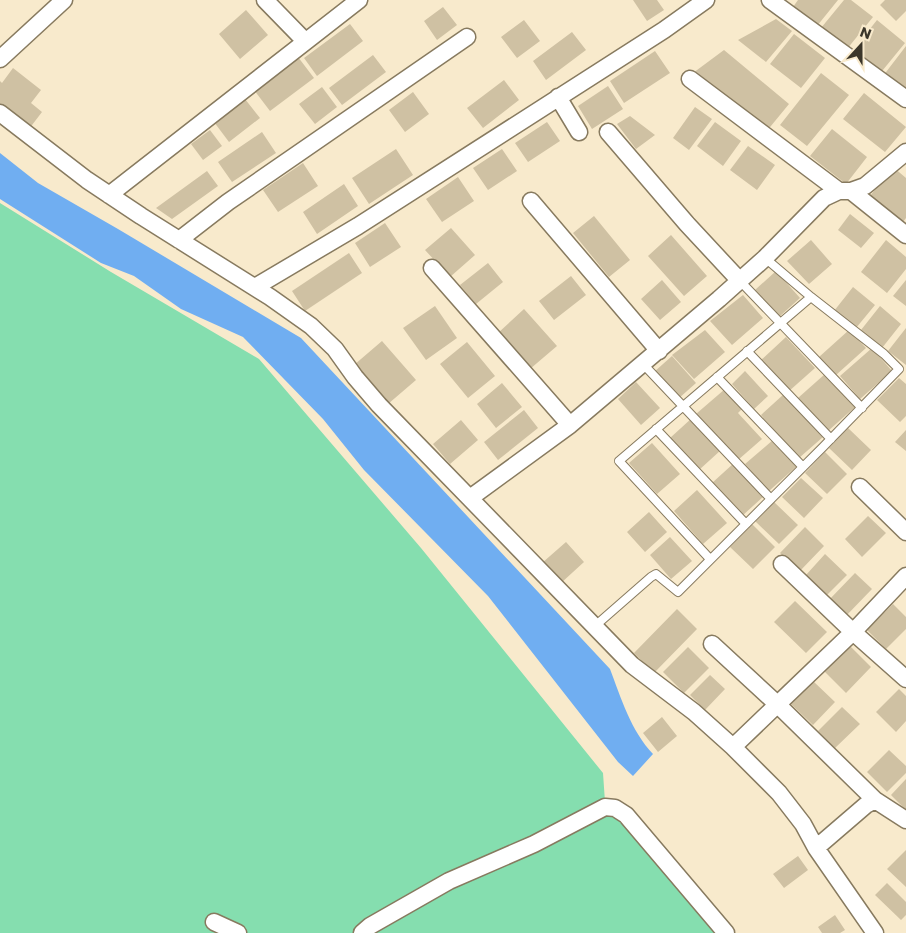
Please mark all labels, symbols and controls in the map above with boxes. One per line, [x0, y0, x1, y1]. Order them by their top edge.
north arrow [836, 20, 886, 70]
text: N [857, 22, 874, 44]

